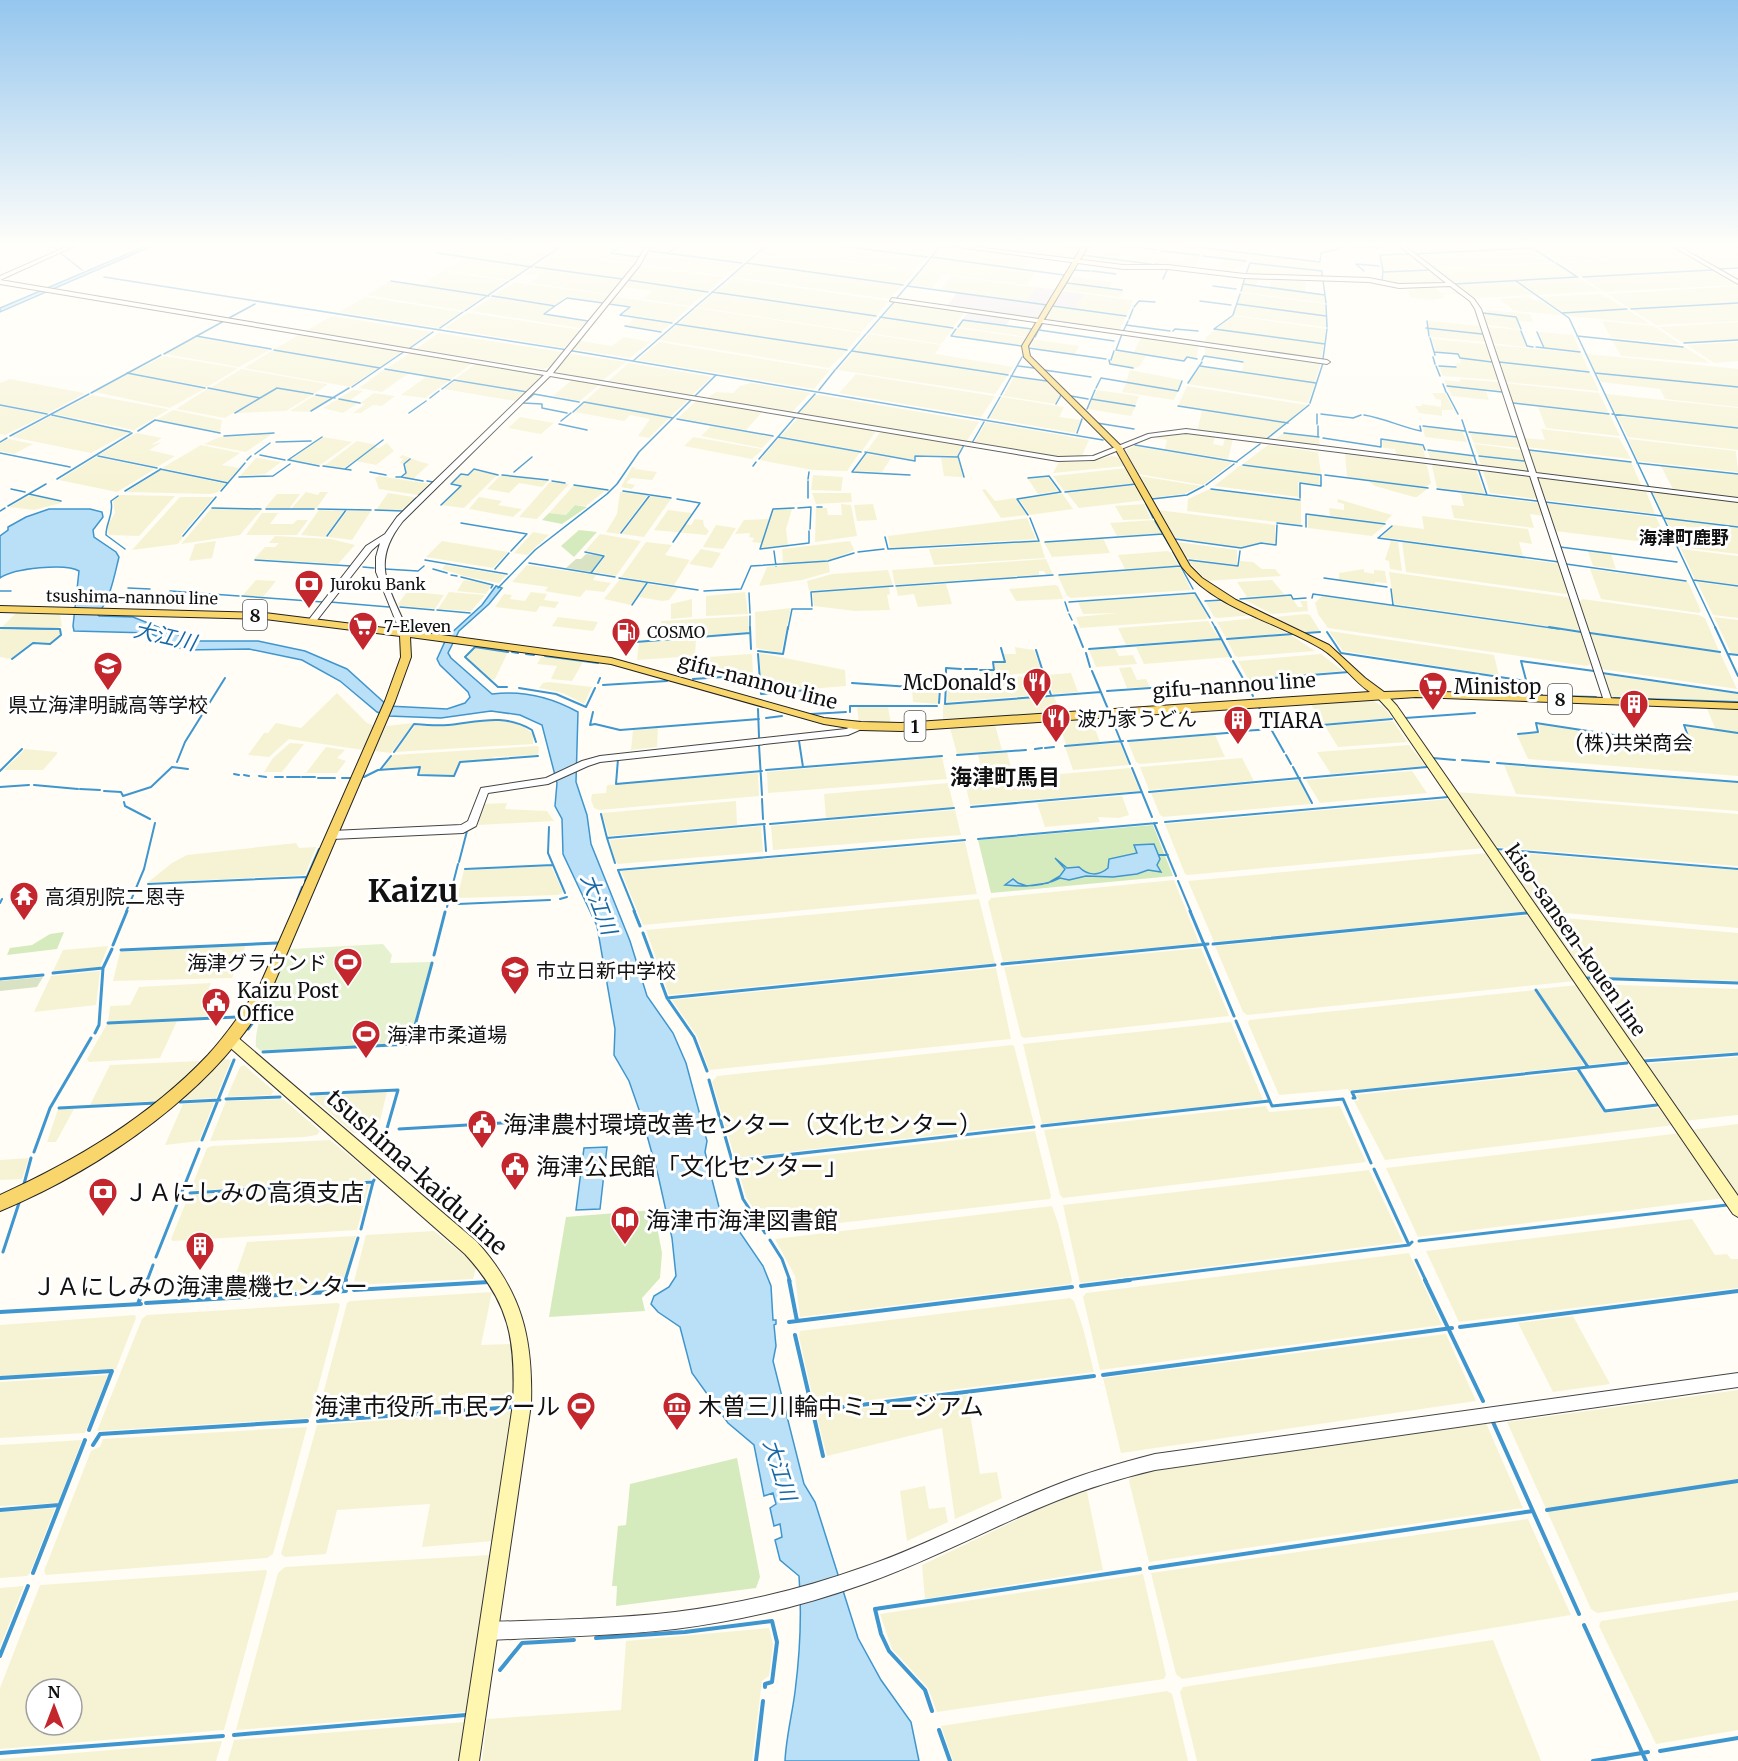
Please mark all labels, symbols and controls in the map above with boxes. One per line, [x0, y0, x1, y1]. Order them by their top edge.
district label: 海津町鹿野 [1639, 526, 1729, 549]
bank icon: Juroku Bank [293, 568, 325, 610]
place label: Juroku Bank [329, 574, 426, 594]
street label: tsushima-nannou line [46, 586, 218, 608]
road number: 8 [243, 600, 267, 630]
supermarket icon: 7-Eleven [347, 610, 379, 652]
water label: 大江川 [131, 616, 201, 657]
place label: 7-Eleven [384, 616, 452, 636]
fuel station icon: COSMO [610, 616, 642, 658]
place label: COSMO [647, 622, 706, 642]
street label: gifu-nannou line [676, 648, 840, 714]
school or university icon: 県立海津明誠高等学校 [92, 650, 124, 692]
restaurant icon: McDonald's [1021, 666, 1053, 708]
street label: gifu-nannou line [1152, 667, 1316, 703]
place label: McDonald's [903, 670, 1016, 695]
supermarket icon: Ministop [1417, 670, 1449, 712]
place label: Ministop [1454, 674, 1541, 699]
road number: 8 [1548, 684, 1572, 714]
building icon: (株)共栄商会 [1618, 688, 1650, 730]
place label: 県立海津明誠高等学校 [8, 692, 208, 717]
restaurant icon: 波乃家うどん [1040, 702, 1072, 744]
building icon: TIARA [1222, 704, 1254, 746]
place label: 波乃家うどん [1077, 706, 1197, 731]
place label: TIARA [1259, 708, 1324, 733]
road number: 1 [904, 711, 926, 741]
place label: (株)共栄商会 [1575, 730, 1693, 755]
district label: 海津町馬目 [950, 763, 1060, 791]
street label: kiso-sansen-kouen line [1500, 839, 1652, 1041]
water label: 大江川 [575, 870, 624, 940]
district label: Kaizu [367, 871, 459, 911]
temple icon: 高須別院二恩寺 [8, 880, 40, 922]
place label: 高須別院二恩寺 [45, 884, 185, 909]
sports icon: 海津グラウンド [332, 946, 364, 988]
place label: 海津グラウンド [187, 950, 327, 975]
school or university icon: 市立日新中学校 [499, 954, 531, 996]
place label: 市立日新中学校 [536, 958, 676, 983]
place label: Kaizu Post Office [237, 978, 339, 1026]
public building icon: Kaizu Post Office [200, 986, 232, 1028]
sports icon: 海津市柔道場 [350, 1018, 382, 1060]
place label: 海津市柔道場 [387, 1022, 507, 1047]
street label: tsushima-kaidu line [320, 1082, 514, 1262]
public building icon: 海津農村環境改善センター（文化センター） [466, 1108, 498, 1150]
place label: 海津農村環境改善センター（文化センター） [503, 1109, 983, 1140]
public building icon: 海津公民館「文化センター」 [499, 1150, 531, 1192]
place label: 海津公民館「文化センター」 [536, 1151, 848, 1182]
bank icon: ＪＡにしみの高須支店 [87, 1176, 119, 1218]
place label: ＪＡにしみの高須支店 [124, 1177, 364, 1208]
library icon: 海津市海津図書館 [609, 1204, 641, 1246]
place label: 海津市海津図書館 [646, 1205, 838, 1236]
building icon: ＪＡにしみの海津農機センター [184, 1230, 216, 1272]
place label: ＪＡにしみの海津農機センター [32, 1271, 368, 1302]
sports icon: 海津市役所 市民プール [565, 1390, 597, 1432]
museum icon: 木曽三川輪中ミュージアム [661, 1390, 693, 1432]
place label: 海津市役所 市民プール [314, 1391, 560, 1422]
place label: 木曽三川輪中ミュージアム [698, 1391, 984, 1422]
water label: 大江川 [757, 1436, 803, 1506]
north arrow [24, 1677, 84, 1737]
text: N [48, 1682, 61, 1702]

